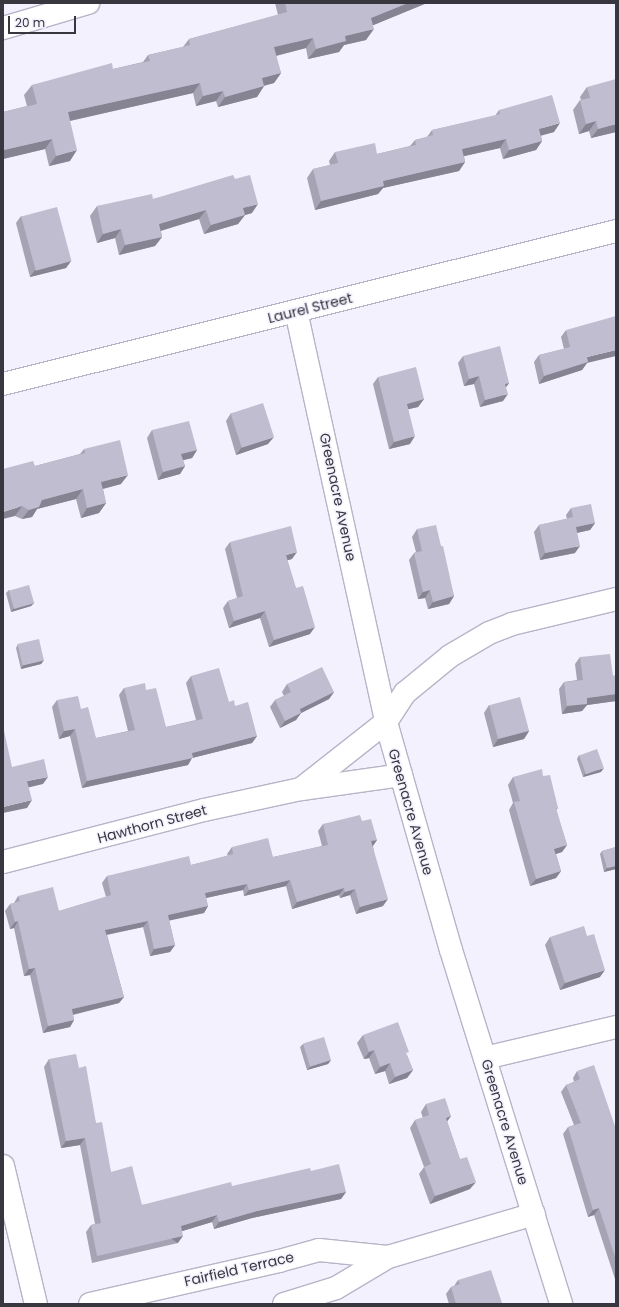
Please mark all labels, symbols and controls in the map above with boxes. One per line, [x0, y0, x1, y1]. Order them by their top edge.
scale bar [10, 8, 78, 34]
text: 20 m [15, 14, 45, 31]
street label: Laurel Street [266, 289, 354, 327]
street label: Greenacre Avenue [316, 431, 360, 563]
street label: Greenacre Avenue [385, 747, 437, 877]
street label: Hawthorn Street [95, 801, 209, 847]
street label: Greenacre Avenue [478, 1057, 532, 1187]
street label: Fairfield Terrace [183, 1248, 295, 1290]

